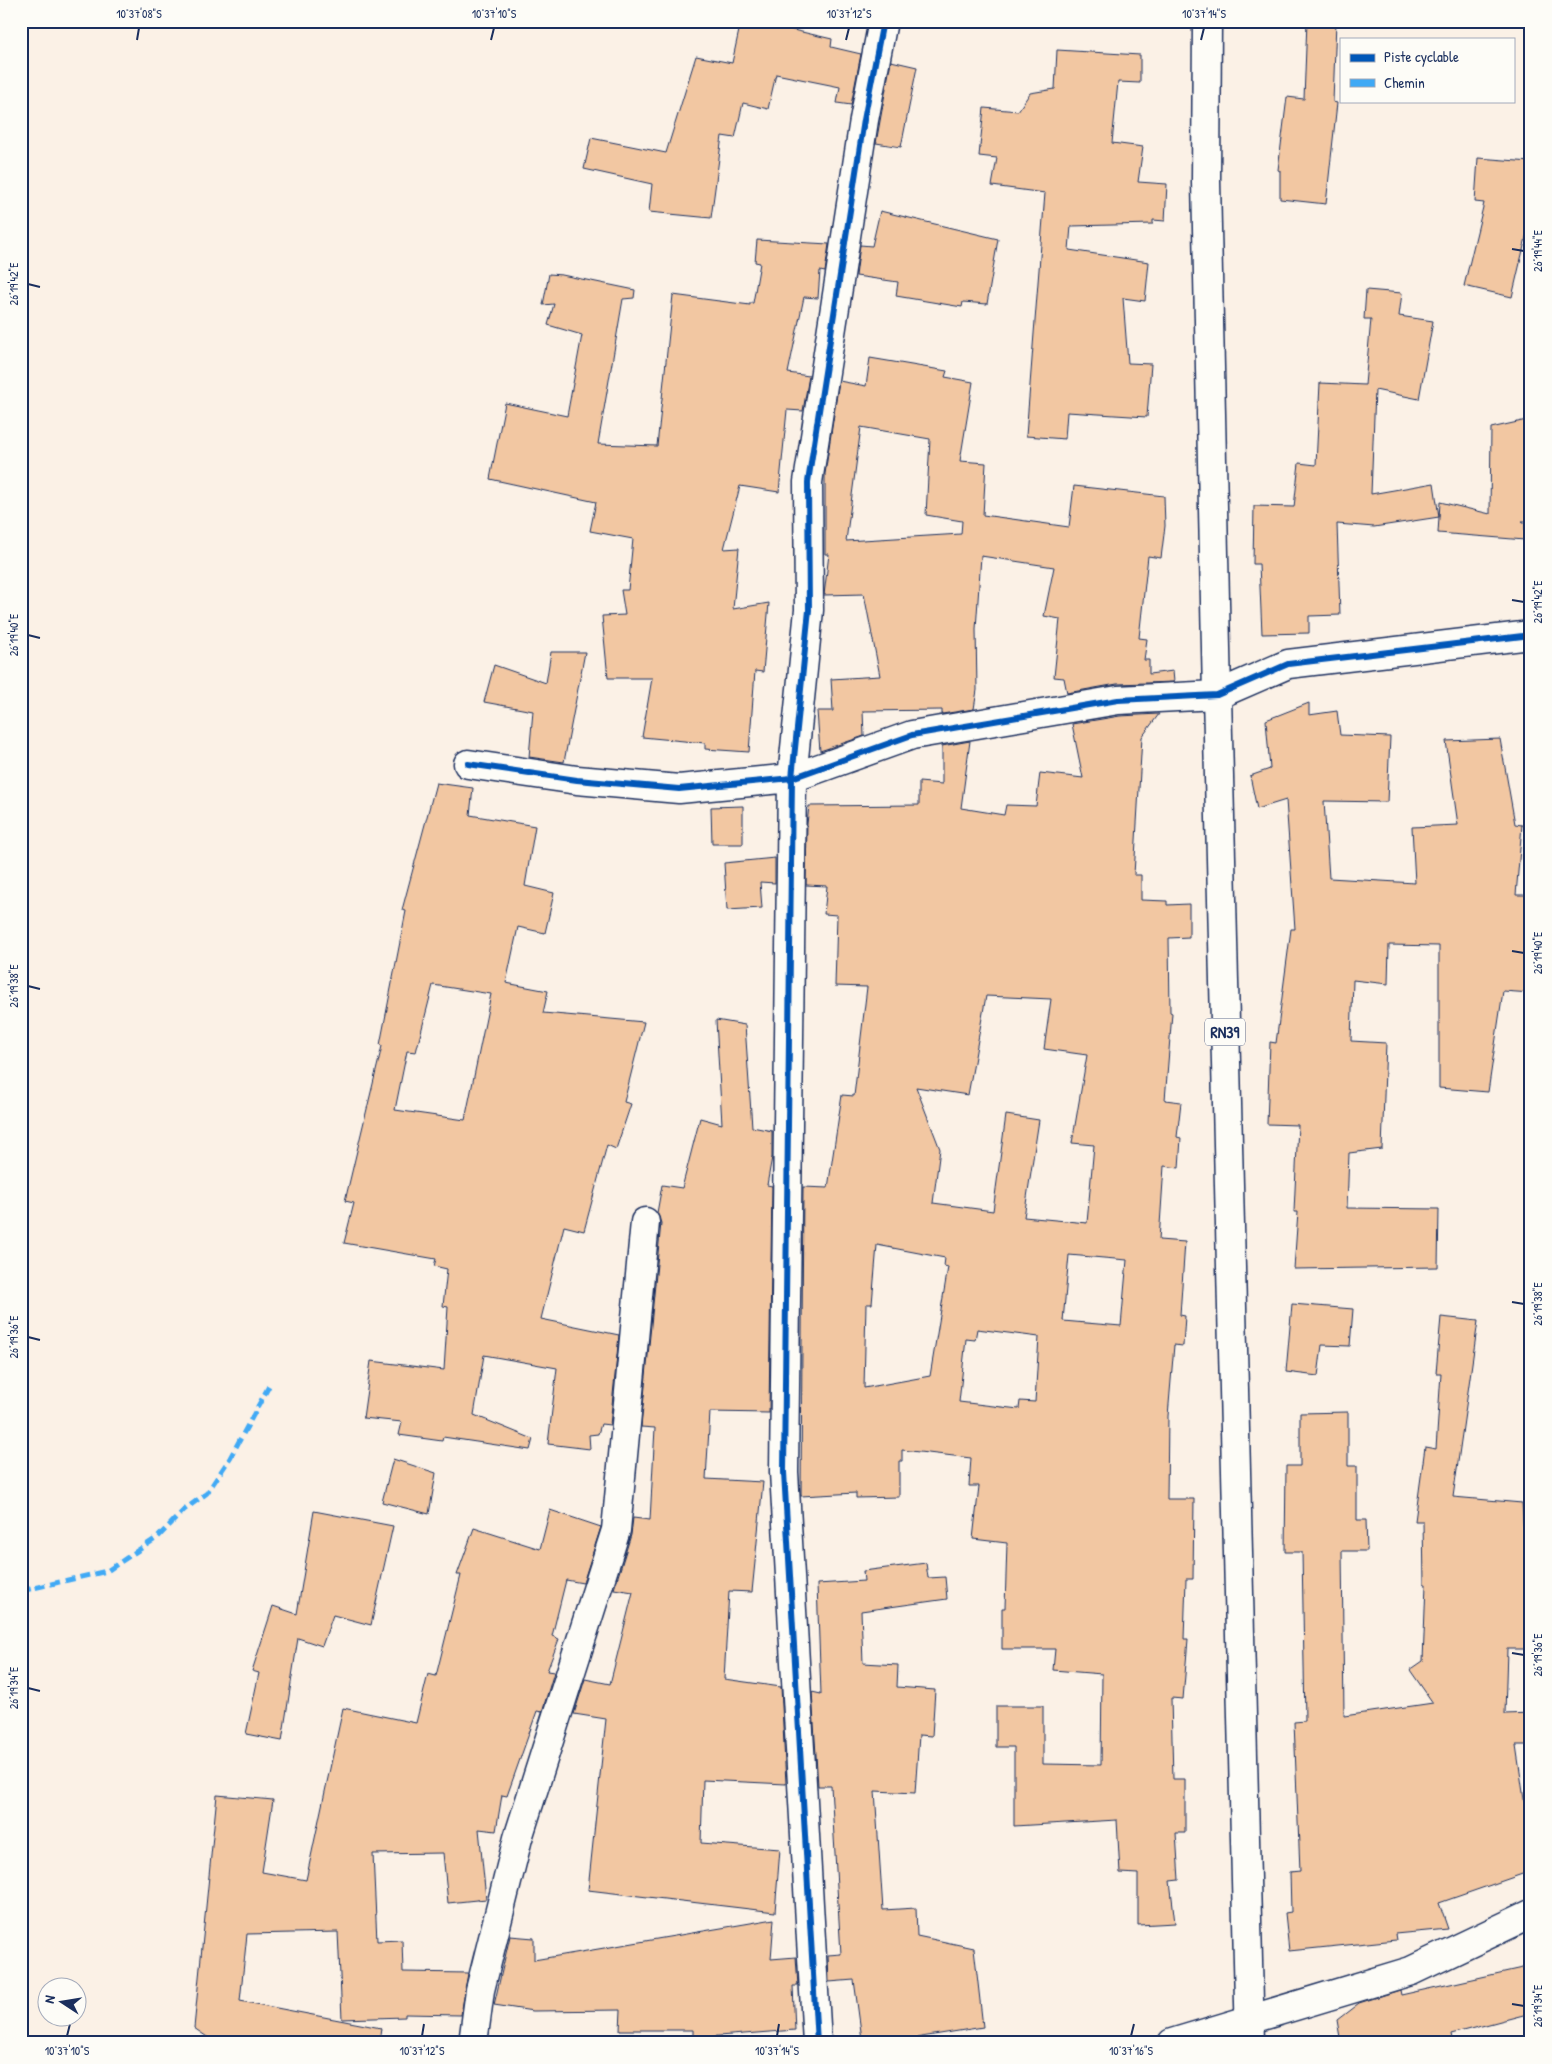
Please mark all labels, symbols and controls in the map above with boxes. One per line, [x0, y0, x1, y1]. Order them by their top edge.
text: 10°37'08"S [116, 5, 162, 22]
text: 10°37'10"S [472, 5, 517, 22]
text: 10°37'12"S [827, 5, 872, 22]
text: 10°37'14"S [1182, 5, 1226, 22]
legend [1340, 38, 1514, 102]
text: Piste cyclable [1384, 46, 1459, 67]
text: Chemin [1384, 72, 1425, 93]
text: 26°19'44"E [1529, 229, 1546, 272]
text: 26°19'42"E [5, 262, 22, 305]
text: 26°19'42"E [1529, 580, 1546, 623]
text: 26°19'40"E [5, 613, 22, 656]
text: 26°19'40"E [1529, 931, 1546, 974]
text: 26°19'38"E [5, 964, 22, 1008]
road number: RN39 [1205, 1019, 1245, 1046]
text: 26°19'38"E [1529, 1282, 1546, 1326]
text: 26°19'36"E [5, 1315, 22, 1359]
text: 26°19'36"E [1529, 1633, 1546, 1677]
text: 26°19'34"E [5, 1666, 22, 1709]
north arrow [38, 1976, 88, 2026]
text: 26°19'34"E [1529, 1984, 1546, 2027]
text: N [39, 1993, 59, 2005]
text: 10°37'10"S [45, 2042, 90, 2059]
text: 10°37'12"S [400, 2042, 445, 2059]
text: 10°37'14"S [755, 2042, 799, 2059]
text: 10°37'16"S [1109, 2042, 1154, 2059]

